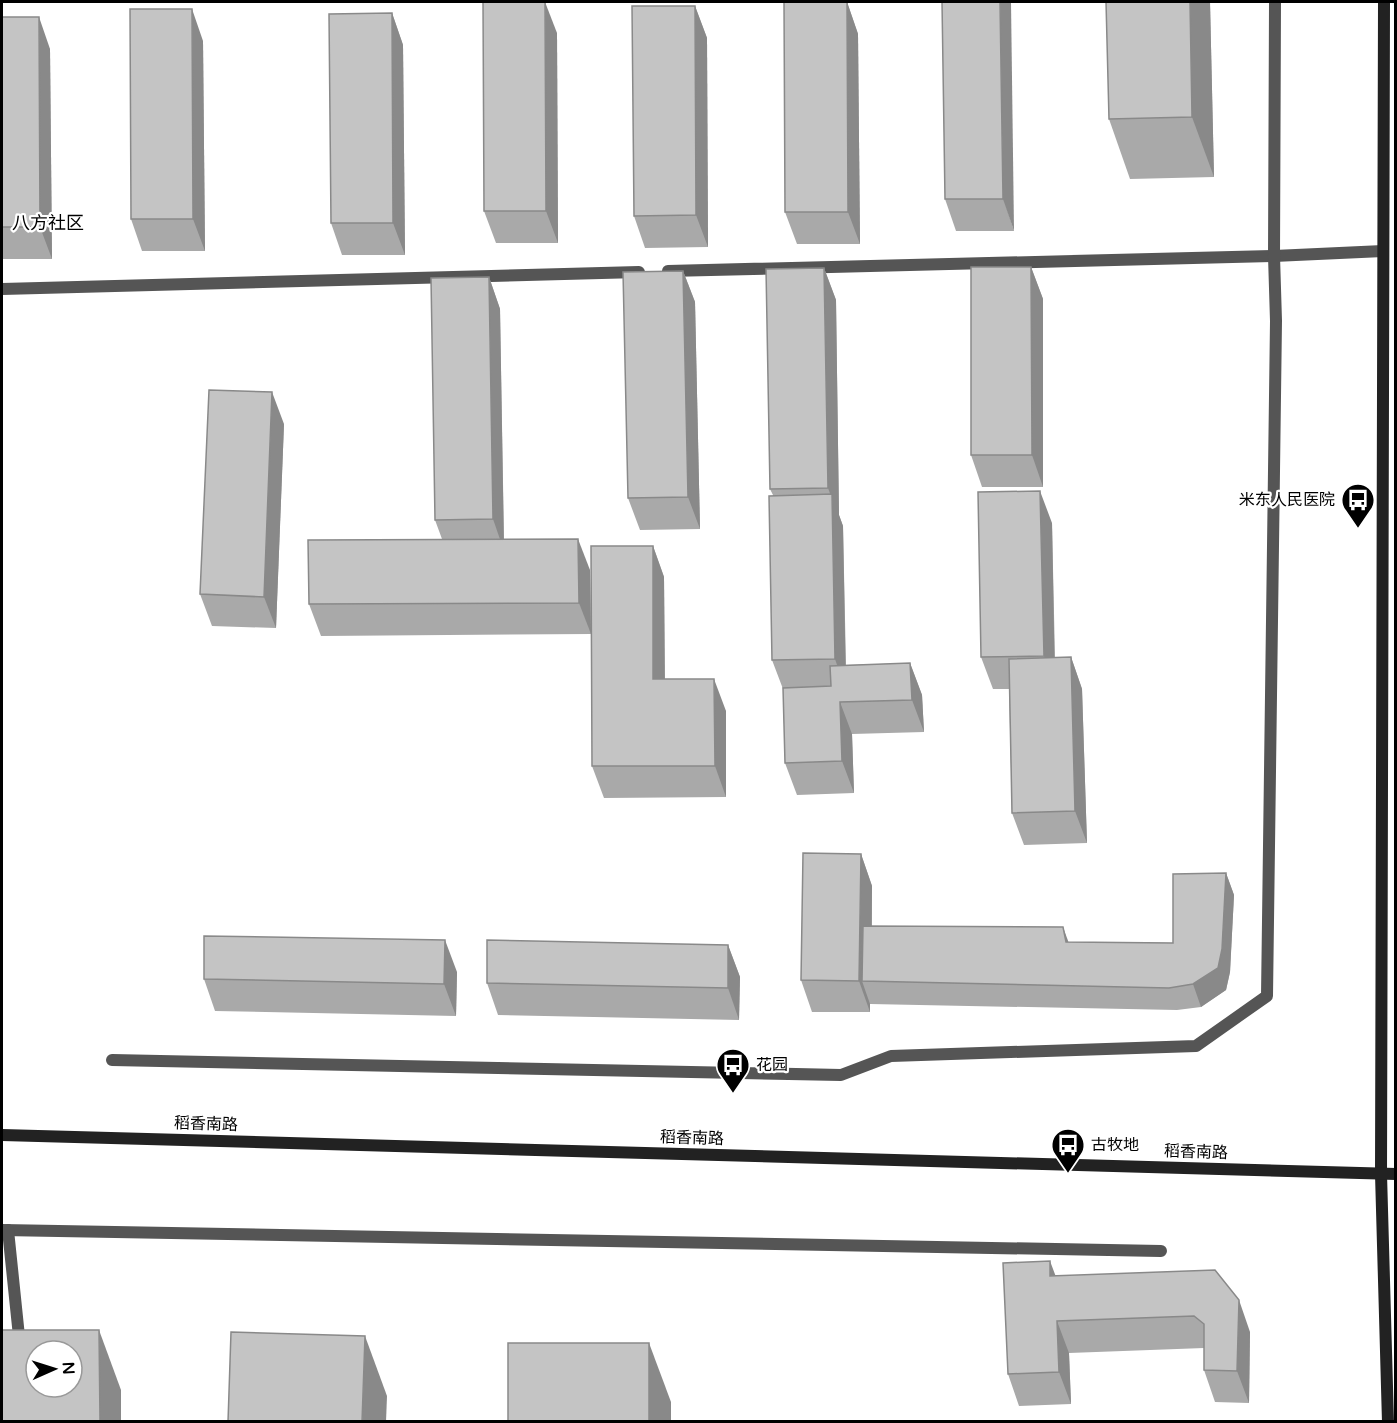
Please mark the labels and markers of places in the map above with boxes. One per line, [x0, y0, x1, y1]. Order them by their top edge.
bus stop icon: 米东人民医院 [1340, 482, 1376, 529]
place label: 米东人民医院 [1239, 490, 1335, 510]
bus stop icon: 花园 [715, 1047, 751, 1094]
place label: 花园 [756, 1055, 788, 1075]
bus stop icon: 古牧地 [1050, 1127, 1086, 1174]
place label: 古牧地 [1091, 1135, 1139, 1155]

